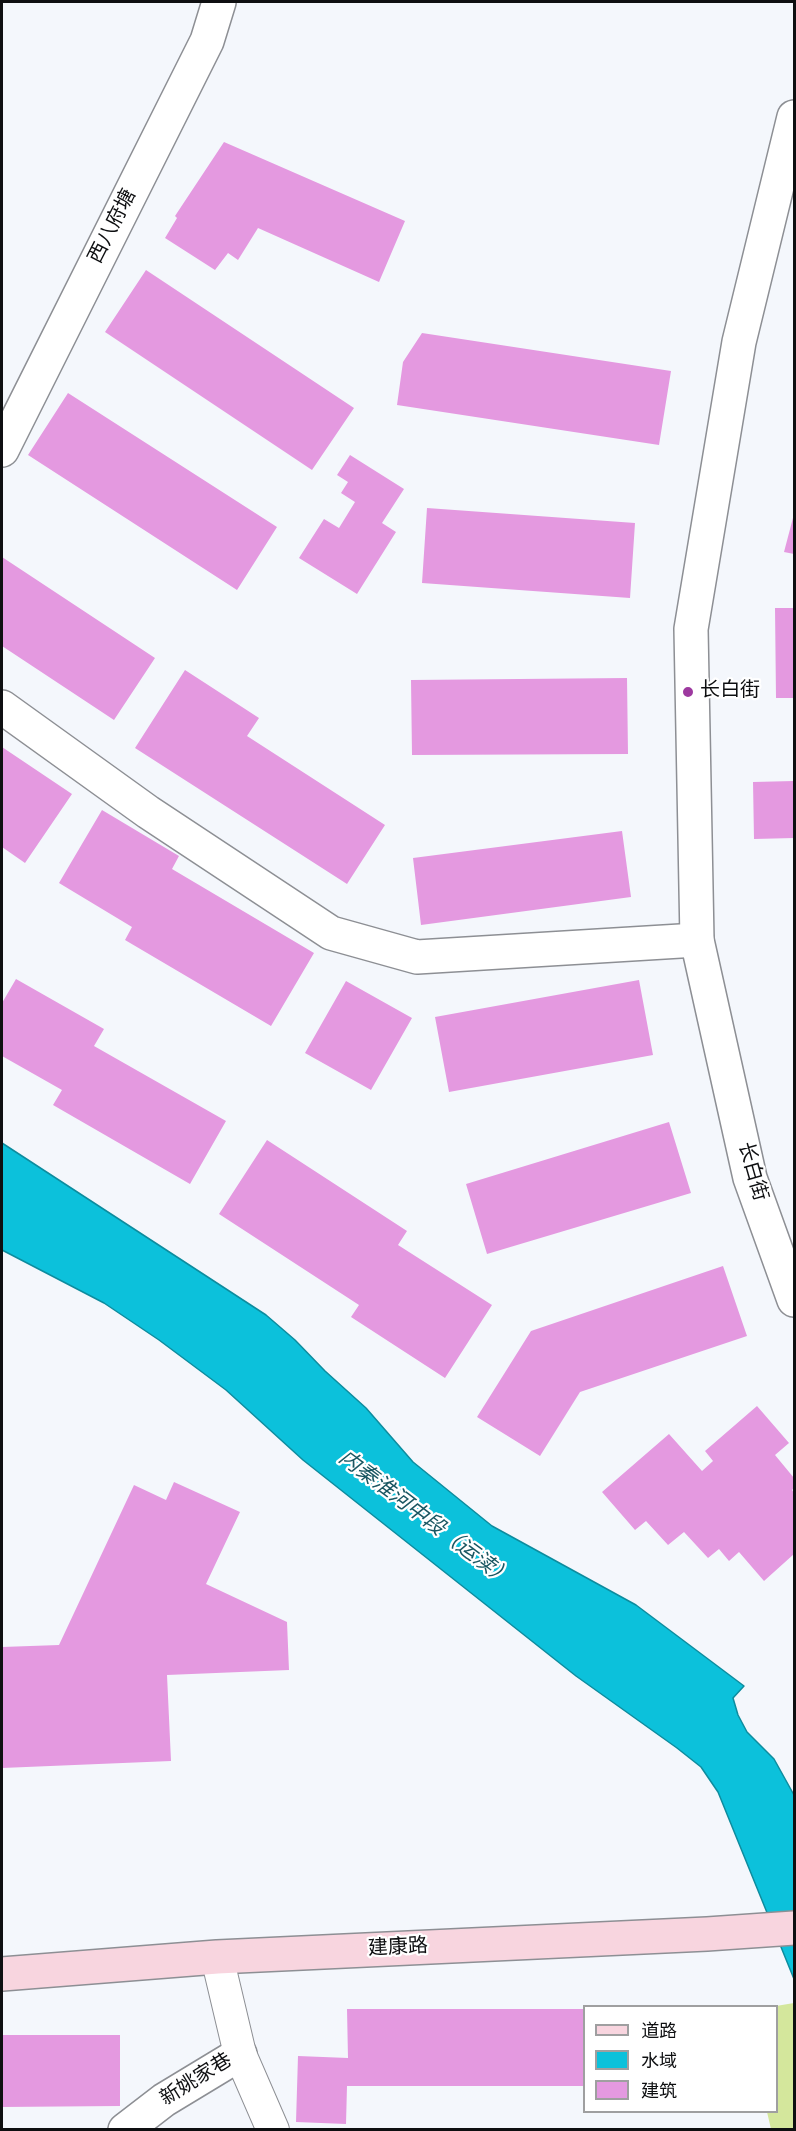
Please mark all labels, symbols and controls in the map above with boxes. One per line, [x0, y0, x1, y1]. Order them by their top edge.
street label: 西八府塘 [85, 186, 143, 268]
place label: 长白街 [700, 680, 760, 704]
marker: 长白街 [681, 685, 695, 699]
street label: 长白街 [731, 1140, 771, 1204]
water label: 内秦淮河中段（运渎） [333, 1447, 515, 1593]
street label: 建康路 [367, 1935, 429, 1963]
legend [583, 2005, 778, 2113]
text: 道路 [641, 2018, 677, 2045]
text: 水域 [641, 2048, 677, 2075]
street label: 新姚家巷 [157, 2050, 237, 2112]
text: 建筑 [641, 2078, 677, 2105]

